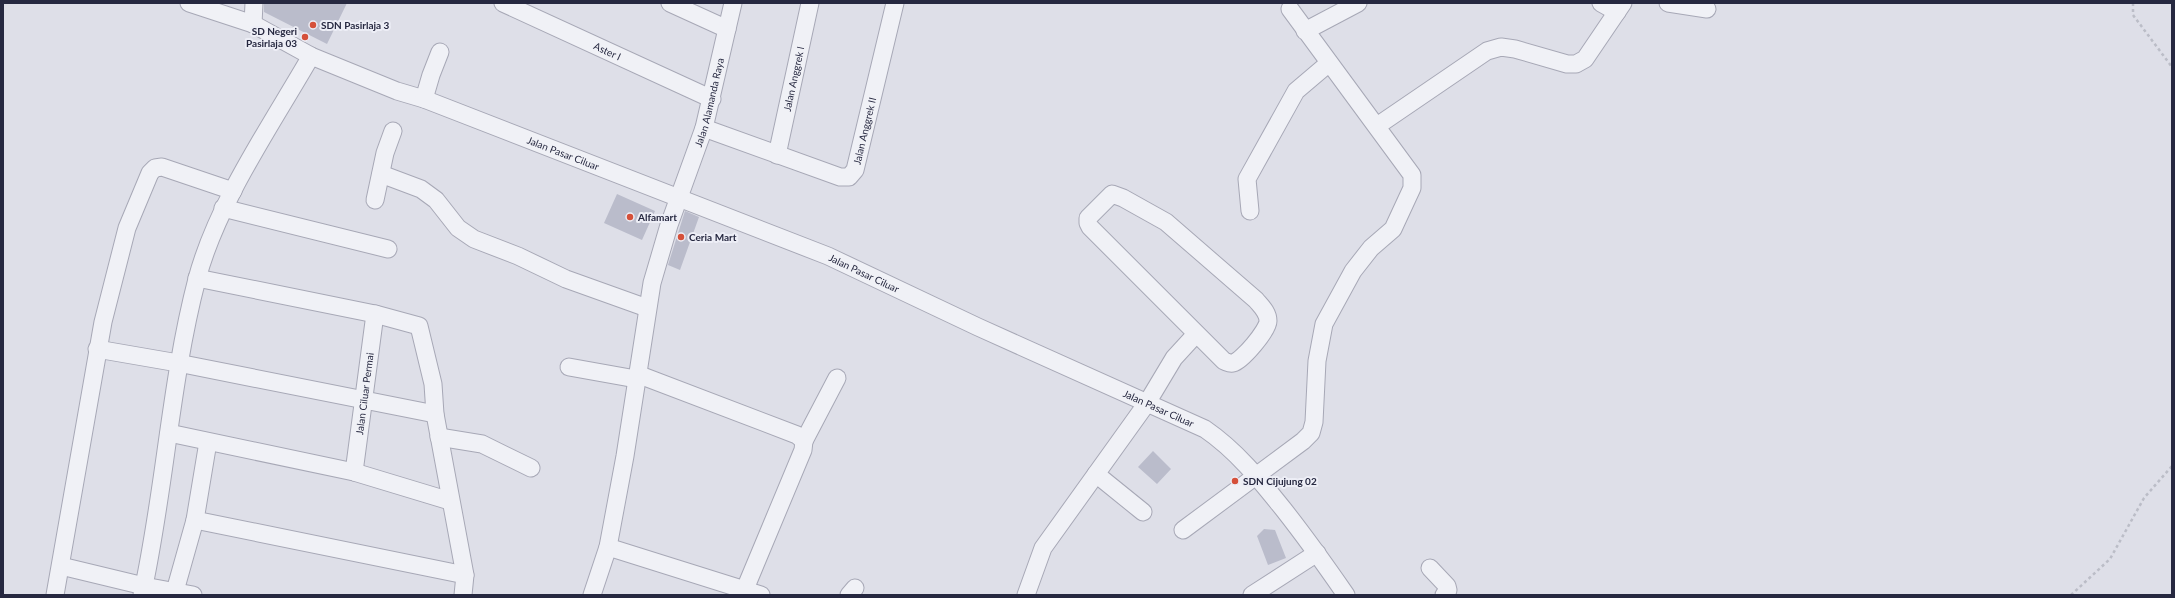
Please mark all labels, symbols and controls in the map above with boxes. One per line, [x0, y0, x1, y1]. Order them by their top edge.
place label: SDN Pasirlaja 3 [321, 19, 390, 31]
marker: SDN Pasirlaja 3 [308, 20, 318, 30]
place label: SD Negeri Pasirlaja 03 [246, 25, 297, 49]
marker: SD Negeri Pasirlaja 03 [300, 32, 310, 42]
street label: Aster I [592, 40, 623, 62]
street label: Jalan Anggrek I [781, 45, 806, 112]
street label: Jalan Alamanda Raya [692, 57, 726, 148]
street label: Jalan Anggrek II [851, 96, 878, 166]
street label: Jalan Pasar Ciluar [525, 134, 601, 173]
place label: Alfamart [637, 211, 677, 223]
marker: Alfamart [625, 212, 635, 222]
place label: Ceria Mart [689, 231, 737, 243]
marker: Ceria Mart [676, 232, 686, 242]
street label: Jalan Pasar Ciluar [827, 251, 902, 295]
street label: Jalan Ciluar Permai [353, 352, 376, 436]
street label: Jalan Pasar Ciluar [1121, 387, 1196, 429]
place label: SDN Cijujung 02 [1243, 475, 1317, 487]
marker: SDN Cijujung 02 [1230, 476, 1240, 486]

